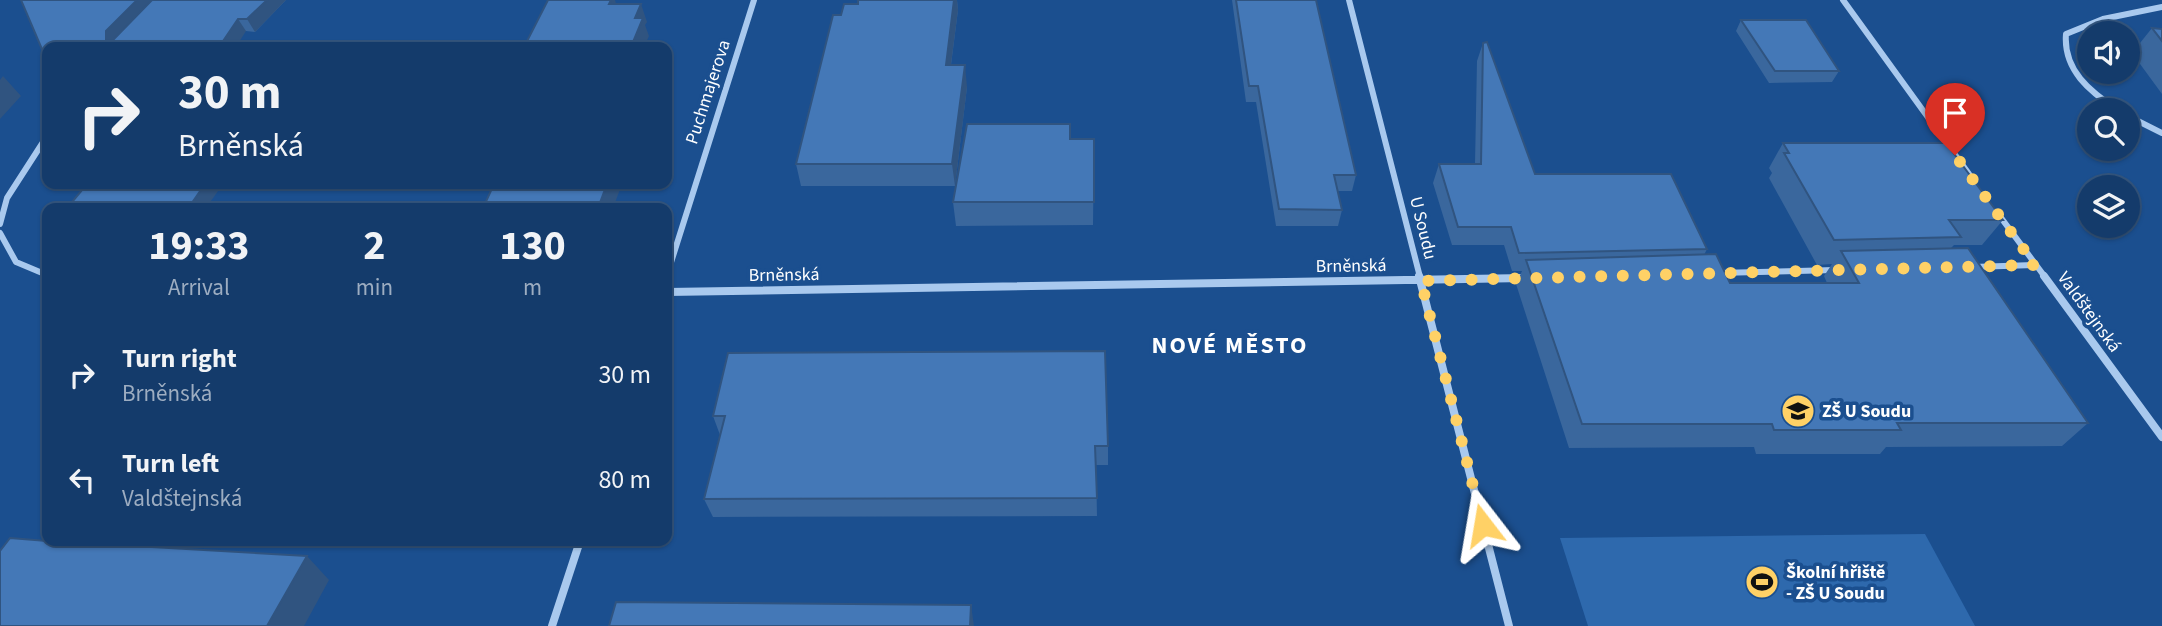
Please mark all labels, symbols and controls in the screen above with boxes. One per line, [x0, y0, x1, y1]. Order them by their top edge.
map controls [2077, 21, 2140, 238]
button: sound [2077, 21, 2140, 84]
street label: Puchmajerova [679, 37, 737, 147]
text: 30 m [178, 58, 282, 128]
icon: right [63, 70, 154, 161]
pin [1925, 83, 1985, 155]
icon: arrive [1936, 94, 1974, 132]
button: search [2077, 98, 2140, 161]
text: Brněnská [178, 123, 304, 169]
button: layers [2077, 175, 2140, 238]
street label: U Soudu [1403, 194, 1443, 262]
text: 19:33 [148, 216, 250, 276]
text: 2 [363, 216, 385, 276]
text: 130 [499, 216, 566, 276]
street label: Brněnská [1315, 253, 1387, 279]
street label: Brněnská [748, 262, 820, 288]
street label: Valdštejnská [2051, 267, 2127, 357]
text: Arrival [168, 271, 230, 304]
text: min [356, 271, 393, 304]
text: m [523, 271, 542, 304]
district label: NOVÉ MĚSTO [1152, 328, 1308, 363]
text: Turn right [122, 340, 237, 377]
icon: right [63, 356, 101, 394]
text: 30 m [598, 356, 651, 393]
text: Brněnská [122, 377, 212, 410]
school or university icon: ZŠ U Soudu [1779, 392, 1817, 430]
place label: ZŠ U Soudu [1822, 399, 1911, 424]
text: Turn left [122, 445, 219, 482]
icon: left [63, 461, 101, 499]
text: 80 m [598, 461, 651, 498]
text: Valdštejnská [122, 482, 242, 515]
position arrow [1446, 488, 1520, 562]
place label: Školní hřiště - ZŠ U Soudu [1786, 560, 1885, 606]
sports icon: Školní hřiště - ZŠ U Soudu [1743, 563, 1781, 601]

